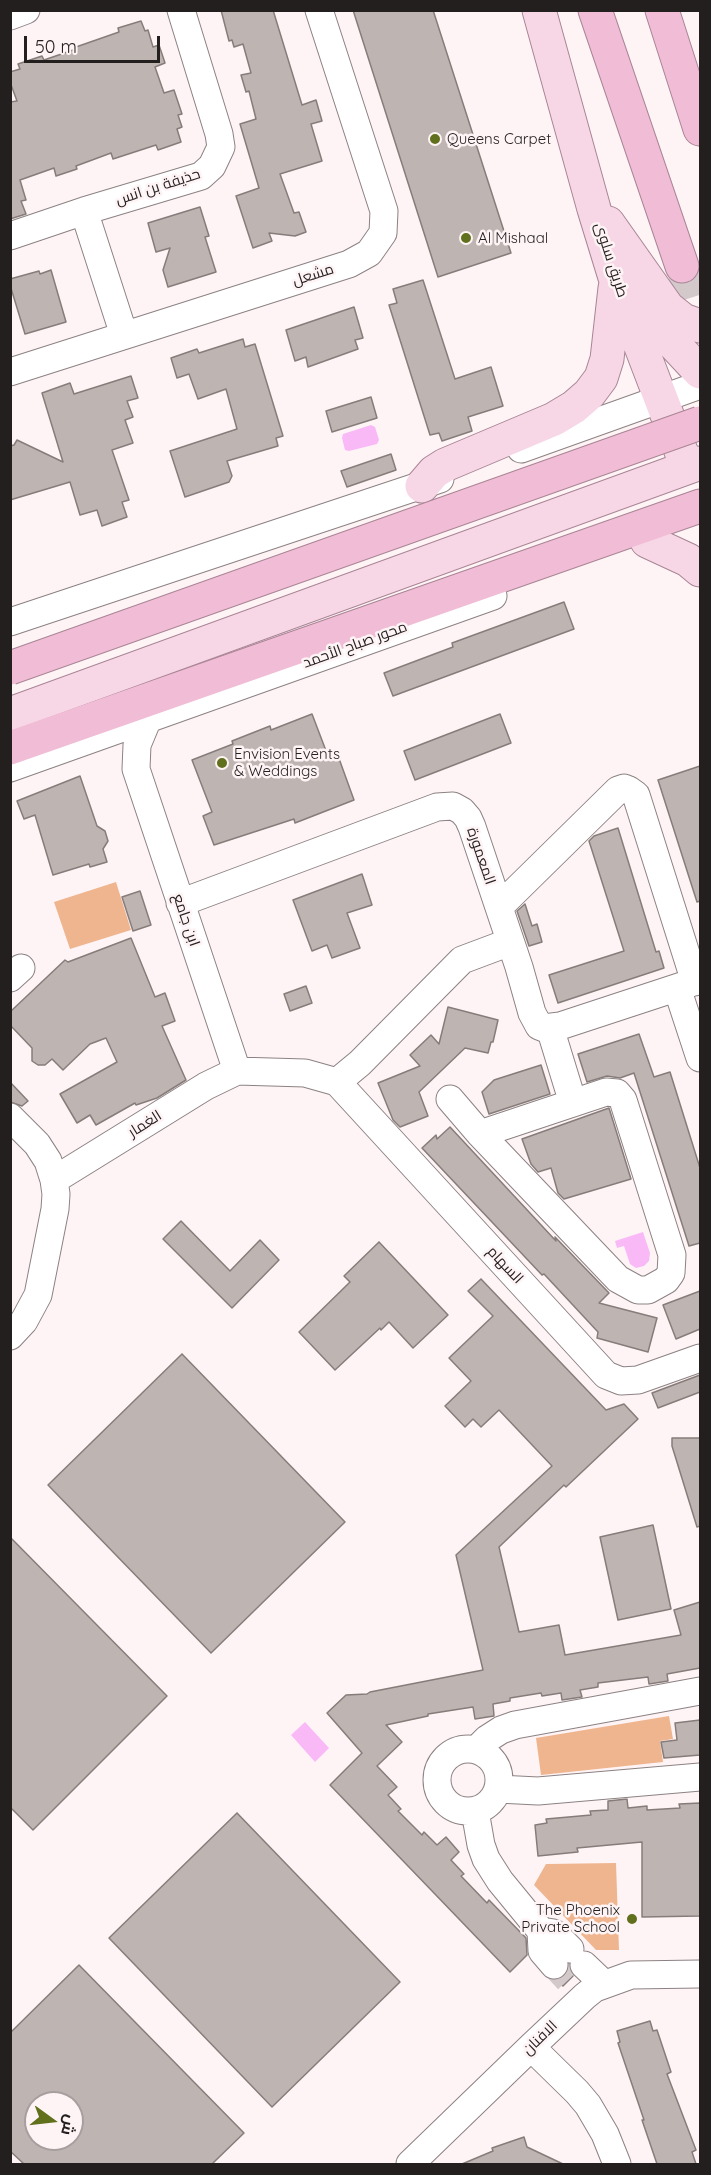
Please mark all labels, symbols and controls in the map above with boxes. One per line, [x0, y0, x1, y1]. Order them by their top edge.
scale bar [27, 24, 164, 62]
text: 50 m [35, 35, 77, 58]
place label: Queens Carpet [447, 130, 551, 148]
marker: Queens Carpet [428, 132, 442, 146]
street label: حذيفة بن انس [113, 165, 203, 209]
street label: طريق سلوى [590, 220, 632, 300]
place label: Al Mishaal [478, 229, 548, 247]
marker: Al Mishaal [459, 231, 473, 245]
street label: مشعل [290, 260, 336, 290]
street label: محور صباح الأحمد [300, 618, 410, 672]
place label: Envision Events & Weddings [234, 745, 340, 780]
marker: Envision Events & Weddings [215, 756, 229, 770]
street label: المعمورة [463, 825, 499, 887]
street label: ابن جامع [169, 891, 203, 949]
street label: الغمار [125, 1107, 165, 1141]
street label: السهام [483, 1242, 527, 1288]
place label: The Phoenix Private School [521, 1901, 620, 1936]
marker: The Phoenix Private School [625, 1912, 639, 1926]
street label: الافنان [519, 2017, 561, 2059]
north arrow [24, 2091, 84, 2151]
text: ش [57, 2113, 82, 2138]

